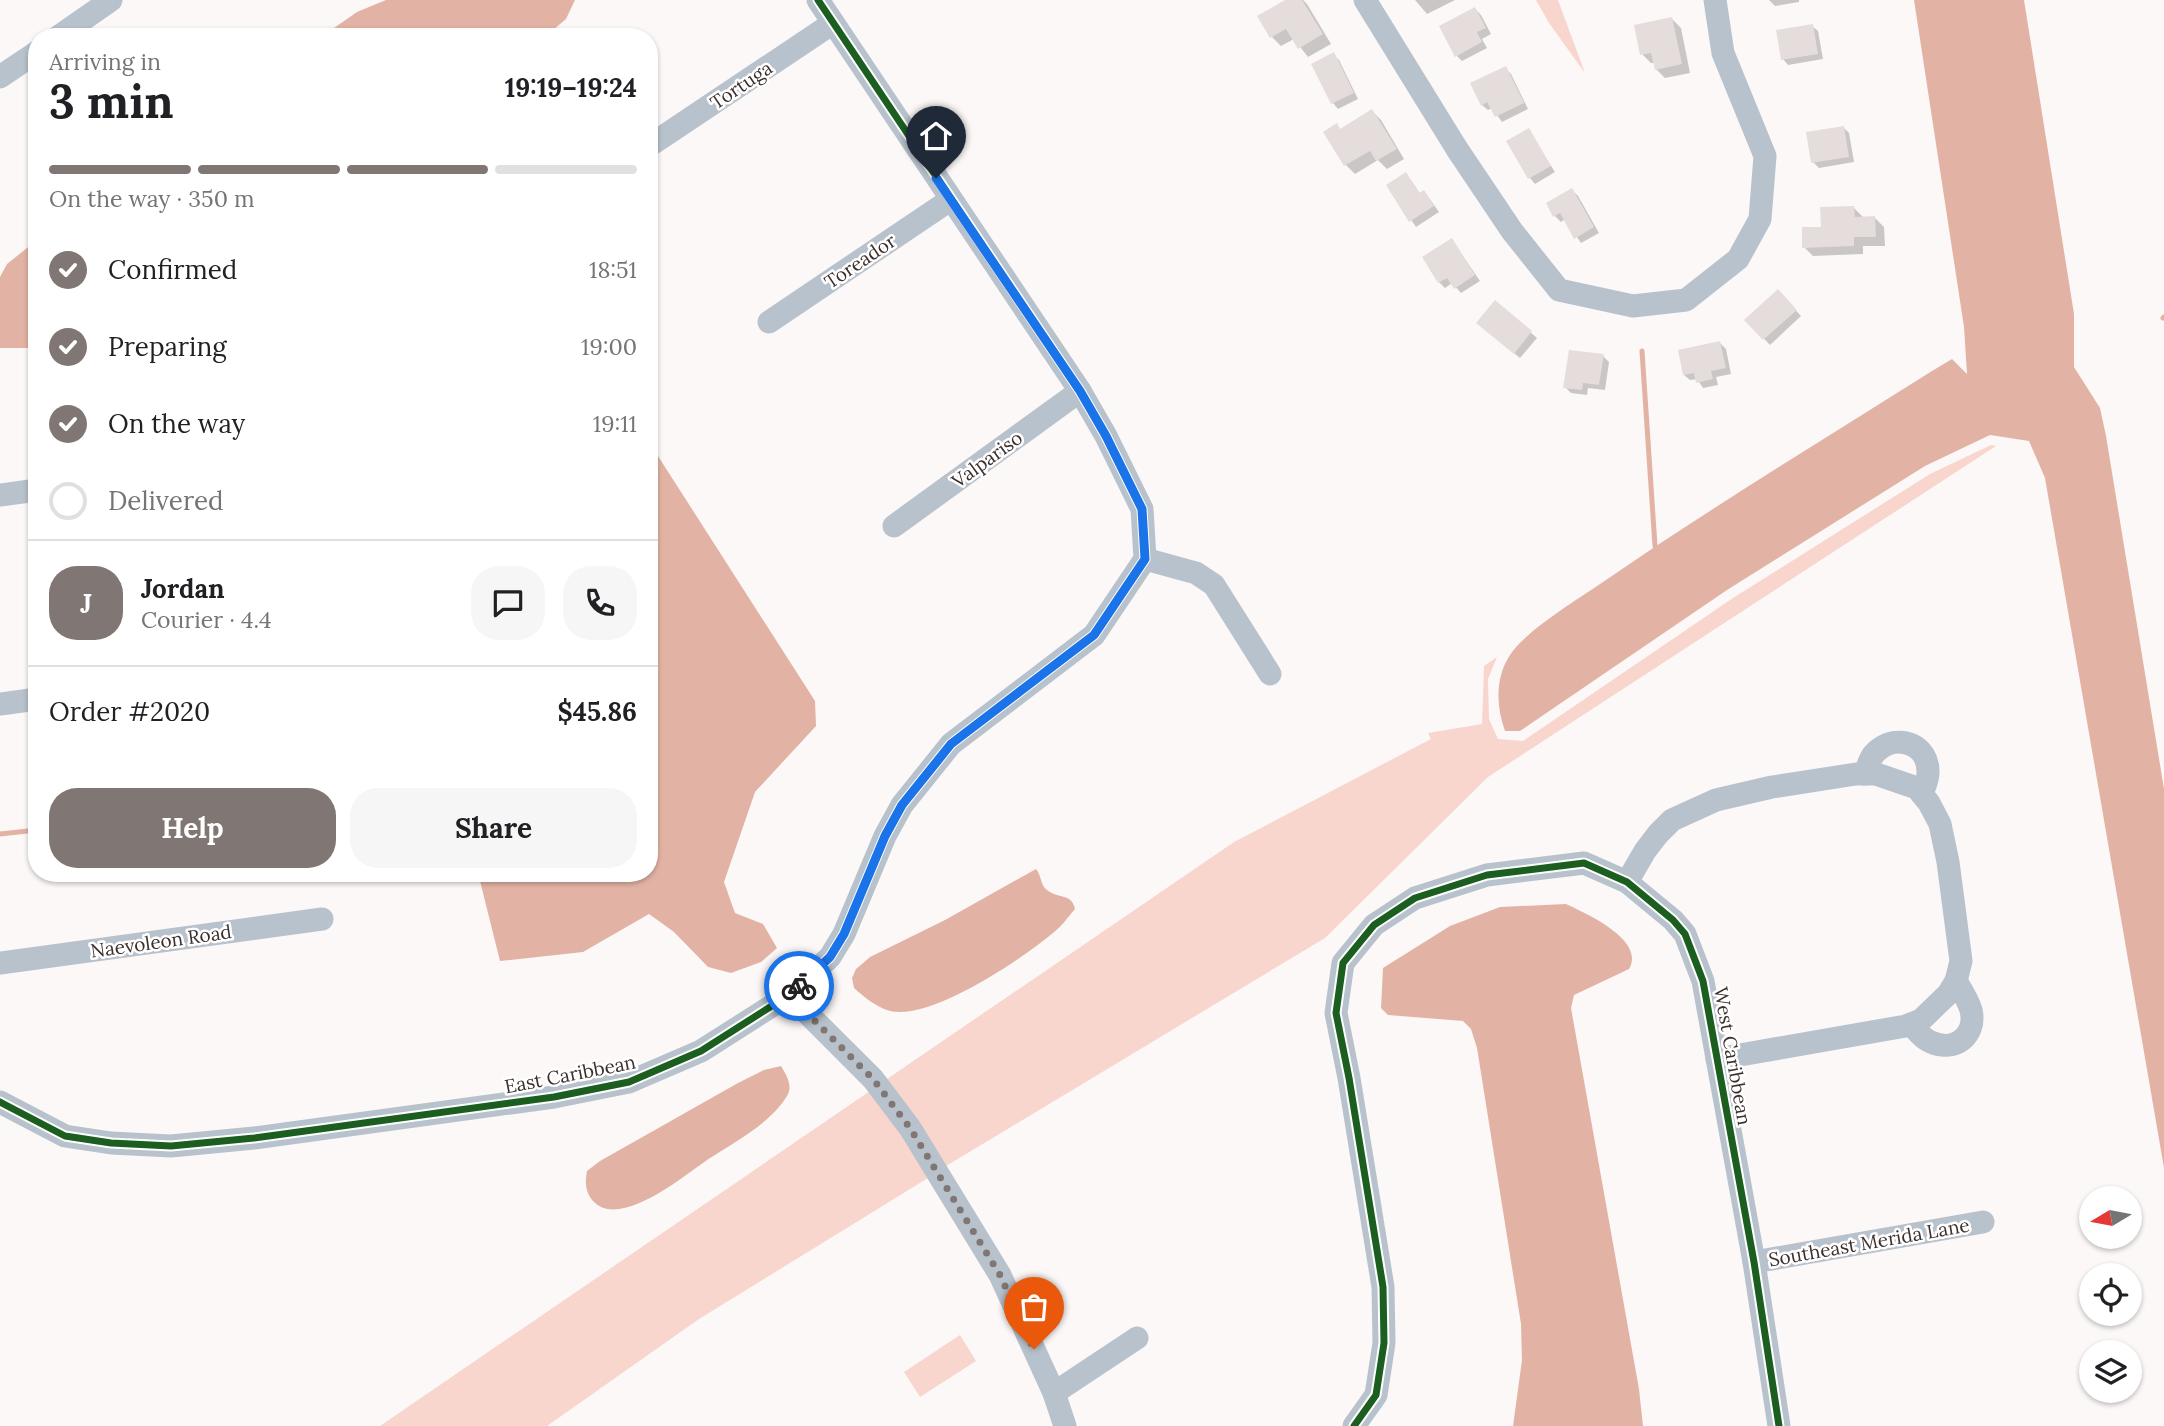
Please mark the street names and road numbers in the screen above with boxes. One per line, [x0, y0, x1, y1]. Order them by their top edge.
street label: Tortuga [705, 55, 777, 114]
street label: Toreador [820, 228, 901, 294]
street label: Valpariso [946, 425, 1027, 493]
street label: Naevoleon Road [89, 919, 233, 963]
street label: West Caribbean [1709, 985, 1757, 1127]
street label: East Caribbean [502, 1050, 638, 1098]
street label: Southeast Merida Lane [1767, 1213, 1971, 1271]

